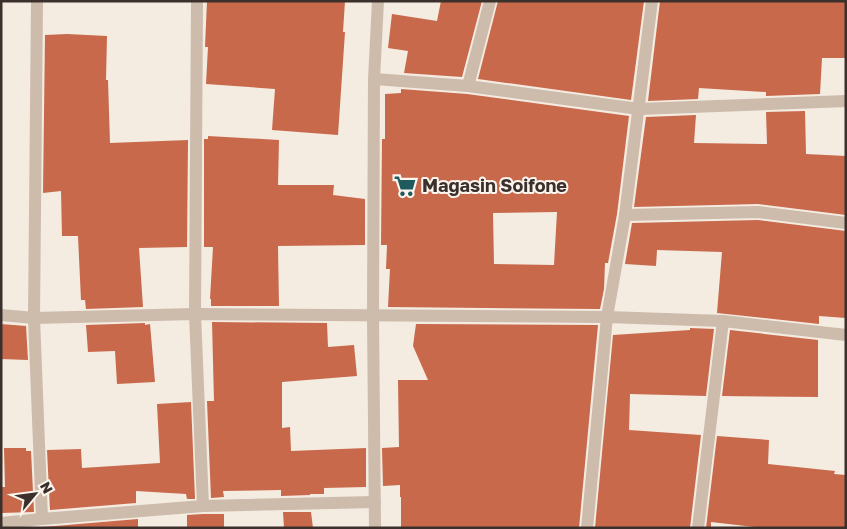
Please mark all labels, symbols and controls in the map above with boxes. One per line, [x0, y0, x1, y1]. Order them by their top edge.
supermarket icon: Magasin Soifone [392, 173, 418, 199]
place label: Magasin Soifone [422, 174, 567, 196]
north arrow [10, 469, 60, 519]
text: N [37, 479, 57, 496]

